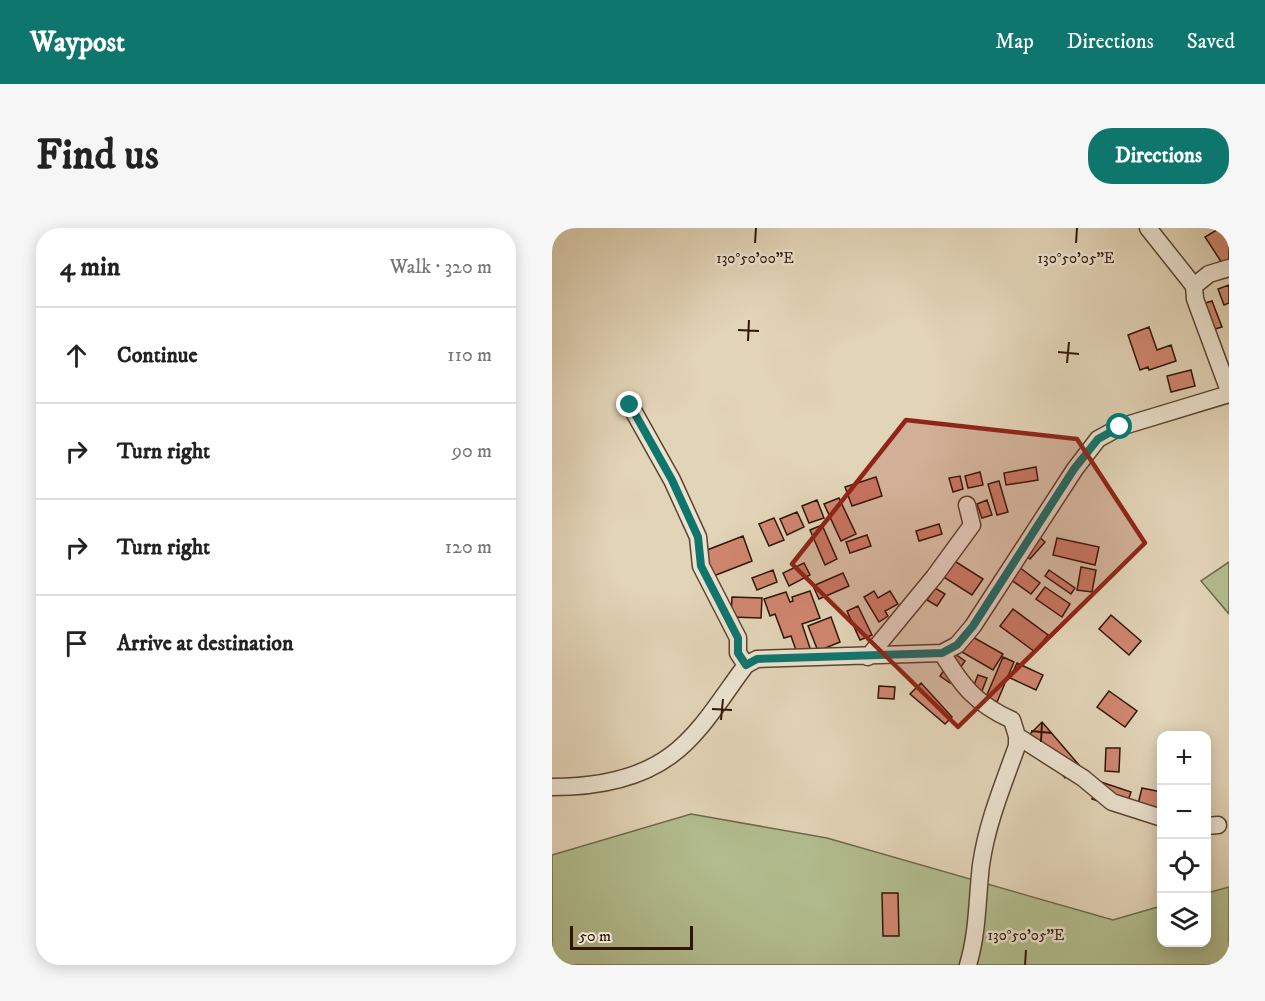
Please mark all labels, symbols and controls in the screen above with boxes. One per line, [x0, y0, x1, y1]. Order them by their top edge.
text: Waypost [30, 25, 125, 60]
text: Map [995, 29, 1034, 55]
text: Directions [1067, 29, 1154, 55]
text: Saved [1187, 29, 1235, 55]
button: Directions [1088, 128, 1229, 184]
text: Find us [36, 130, 159, 182]
text: 130°50'00"E [716, 249, 794, 268]
text: 130°50'05"E [1038, 249, 1115, 268]
text: 4 min [60, 251, 120, 284]
text: Walk · 320 m [390, 255, 492, 280]
icon: ahead [60, 339, 93, 372]
text: Continue [117, 342, 198, 369]
text: 110 m [447, 343, 492, 368]
route end [616, 391, 642, 417]
route start [1106, 413, 1132, 439]
icon: right [60, 435, 93, 468]
text: Turn right [117, 438, 210, 465]
text: 90 m [452, 439, 492, 464]
icon: right [60, 531, 93, 564]
text: Turn right [117, 534, 210, 561]
text: 120 m [445, 535, 492, 560]
icon: arrive [60, 627, 93, 660]
text: Arrive at destination [117, 630, 294, 657]
map controls [1157, 731, 1211, 947]
button: + [1157, 731, 1211, 785]
button: − [1157, 785, 1211, 839]
button: locate [1157, 839, 1211, 893]
button: layers [1157, 893, 1211, 947]
scale bar [570, 923, 693, 950]
text: 50 m [579, 926, 611, 946]
text: 130°50'05"E [988, 926, 1065, 945]

